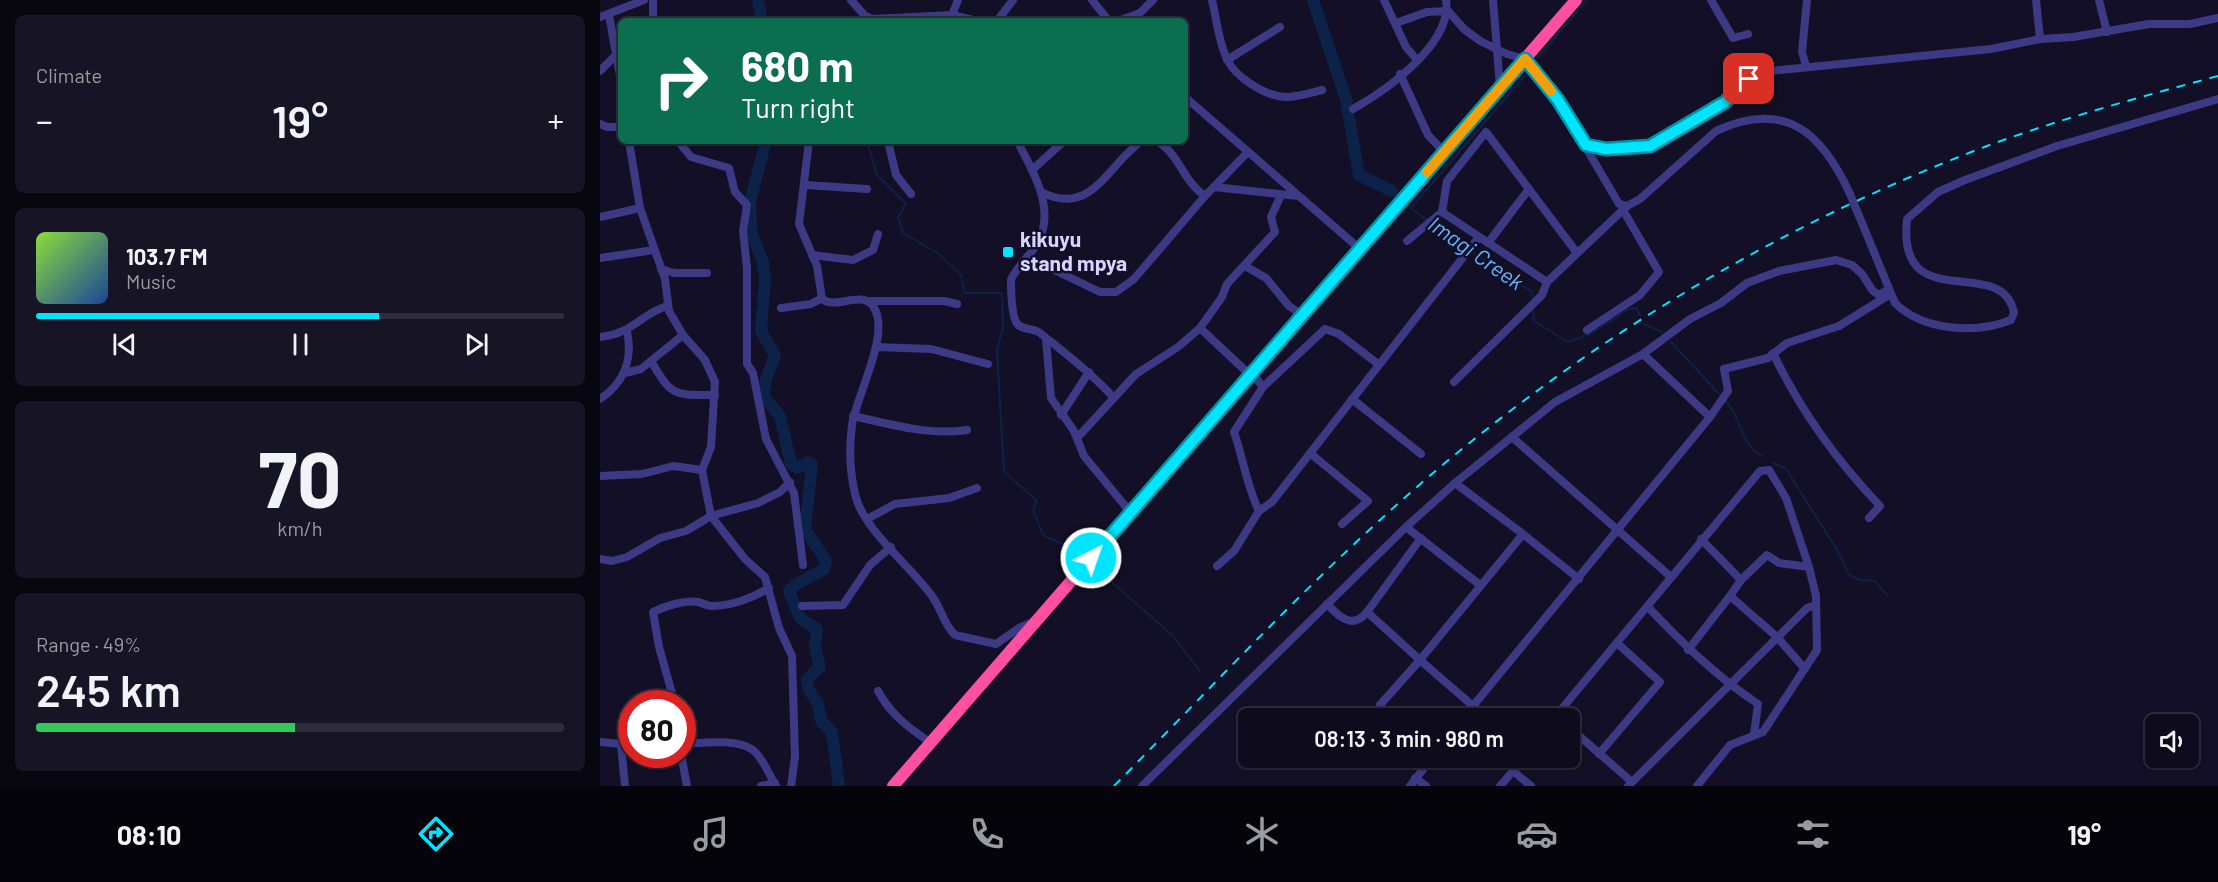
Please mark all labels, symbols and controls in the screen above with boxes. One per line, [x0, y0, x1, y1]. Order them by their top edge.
text: 680 m [741, 40, 854, 90]
icon: right [642, 42, 720, 120]
pin [1723, 53, 1774, 104]
icon: arrive [1732, 62, 1765, 95]
text: Climate [36, 63, 102, 87]
text: Turn right [741, 91, 855, 123]
text: 19° [272, 93, 328, 147]
text: − [36, 100, 53, 140]
text: + [548, 100, 564, 140]
water label: Imagi Creek [1424, 210, 1529, 295]
place label: kikuyu stand mpya [1020, 226, 1127, 275]
text: 103.7 FM [126, 243, 208, 269]
marker: kikuyu stand mpya [1001, 245, 1015, 259]
text: Music [126, 269, 176, 293]
icon: previous [108, 328, 141, 361]
icon: pause [284, 328, 317, 361]
icon: next [460, 328, 493, 361]
text: 70 [258, 430, 342, 524]
text: km/h [277, 516, 323, 540]
position arrow [1059, 526, 1123, 590]
text: Range · 49% [36, 632, 141, 656]
text: 245 km [36, 662, 181, 716]
speed limit sign: 80 [618, 690, 696, 768]
map controls [2145, 714, 2199, 768]
button: sound [2145, 714, 2199, 768]
text: 08:13 · 3 min · 980 m [1314, 725, 1504, 751]
icon: directions [415, 813, 457, 855]
icon: music [690, 813, 732, 855]
icon: phone [966, 813, 1008, 855]
icon: climate [1241, 813, 1283, 855]
icon: car [1516, 813, 1558, 855]
icon: filters [1792, 813, 1834, 855]
text: 08:10 [117, 818, 181, 850]
text: 19° [2067, 818, 2101, 850]

